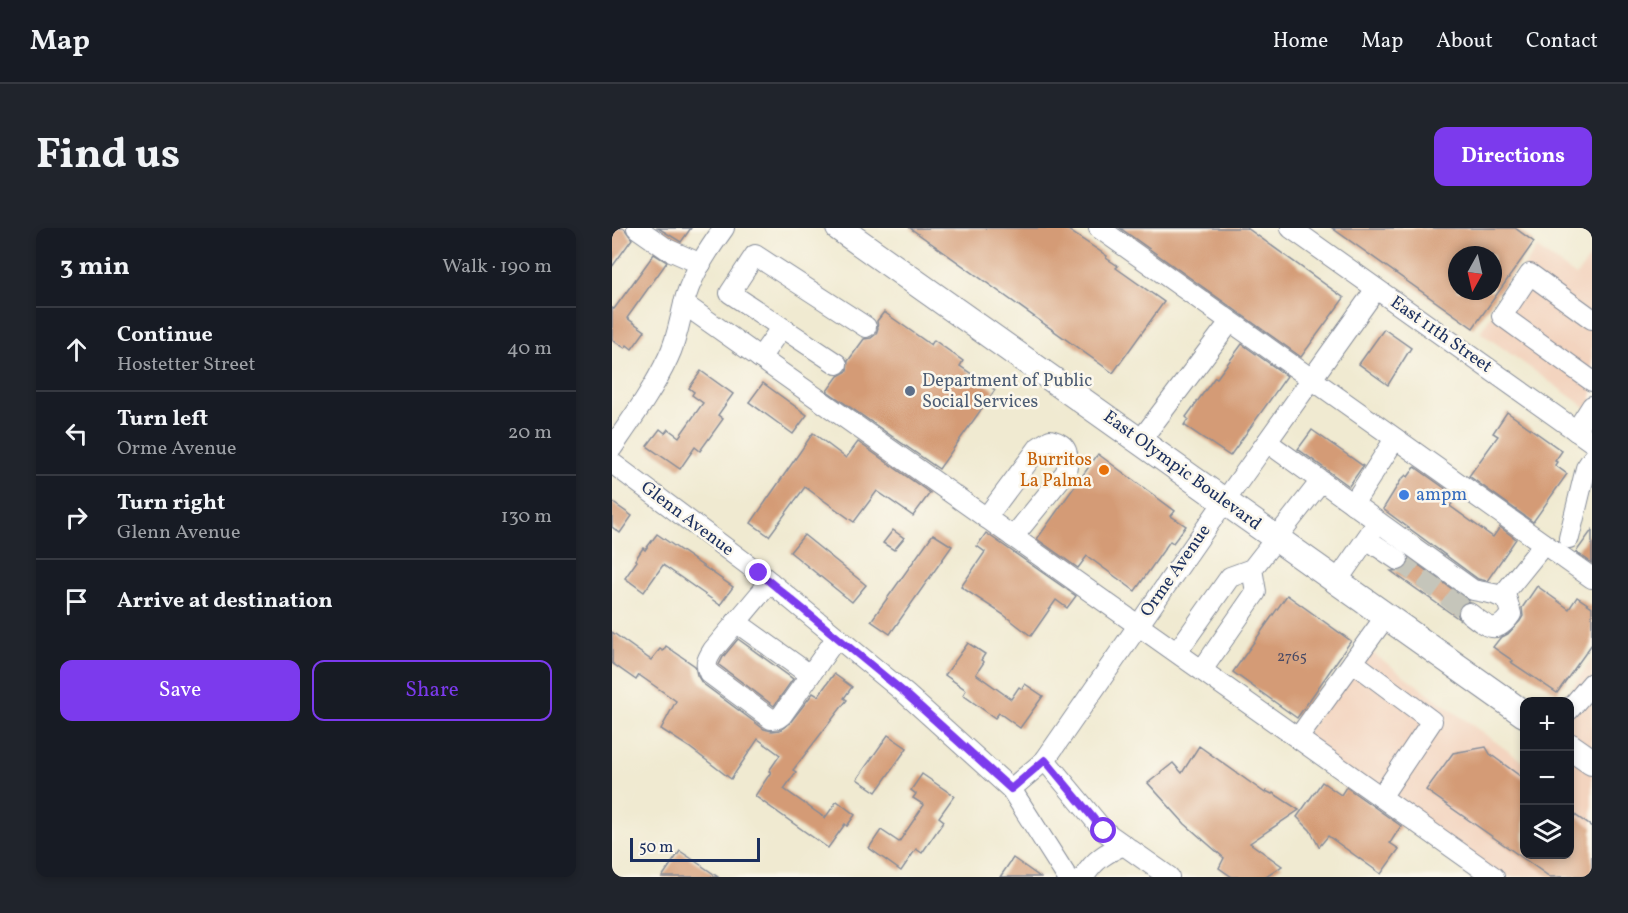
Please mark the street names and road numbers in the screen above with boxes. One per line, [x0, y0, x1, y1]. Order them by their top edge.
street label: East 11th Street [1385, 291, 1497, 379]
street label: East Olympic Boulevard [1098, 405, 1266, 537]
street label: Glenn Avenue [635, 476, 739, 562]
street label: Orme Avenue [1135, 520, 1217, 622]

